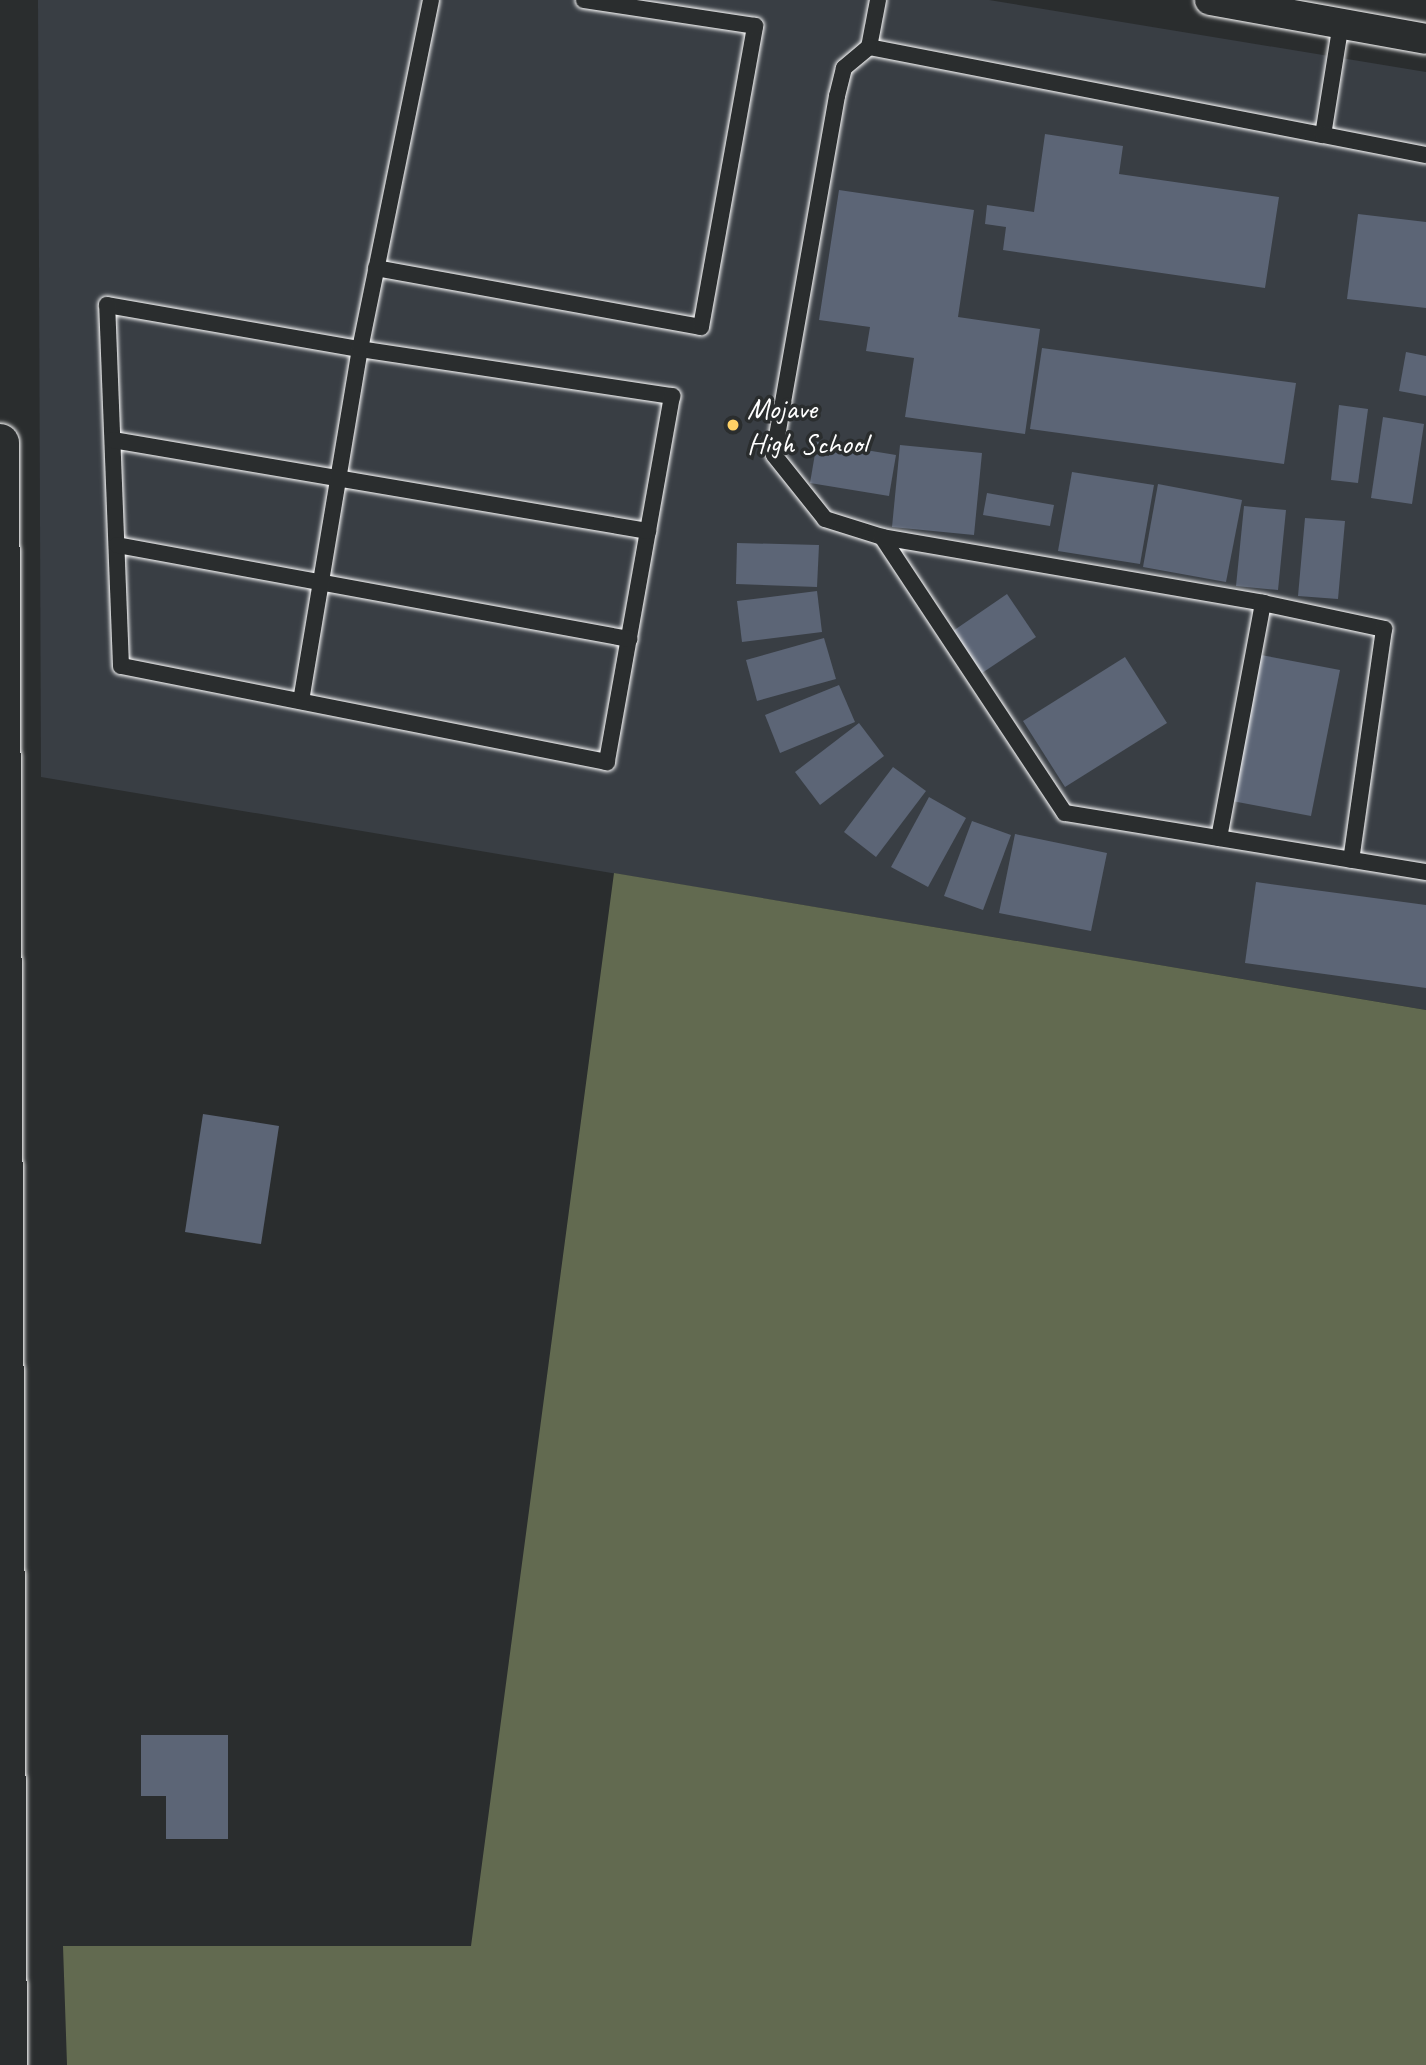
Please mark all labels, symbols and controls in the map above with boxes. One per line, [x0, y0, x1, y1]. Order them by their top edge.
place label: Mojave High School [747, 390, 866, 460]
marker: Mojave High School [725, 417, 741, 433]

